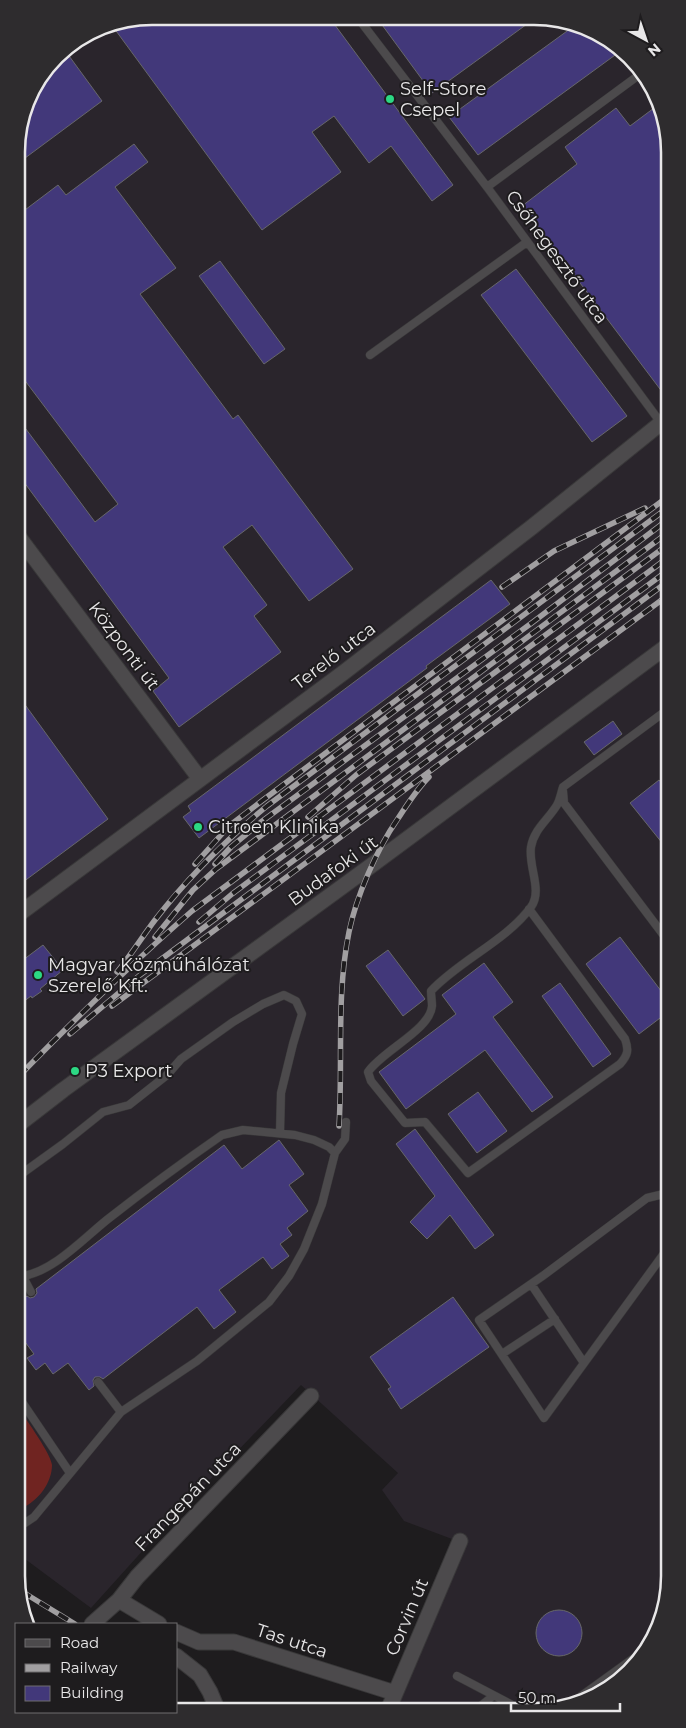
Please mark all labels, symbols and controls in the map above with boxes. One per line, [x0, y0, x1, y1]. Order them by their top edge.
north arrow [621, 15, 671, 65]
text: N [644, 39, 664, 60]
place label: Self-Store Csepel [400, 78, 487, 121]
marker: Self-Store Csepel [384, 93, 396, 105]
street label: Csőhegesztő utca [501, 186, 613, 328]
street label: Központi út [84, 598, 164, 694]
street label: Terelő utca [288, 618, 380, 694]
place label: Citroen Klinika [208, 816, 339, 838]
marker: Citroen Klinika [192, 821, 204, 833]
street label: Budafoki út [284, 831, 382, 911]
place label: Magyar Közműhálózat Szerelő Kft. [48, 954, 250, 997]
marker: Magyar Közműhálózat Szerelő Kft. [32, 969, 44, 981]
place label: P3 Export [85, 1060, 172, 1082]
marker: P3 Export [69, 1065, 81, 1077]
street label: Frangepán utca [130, 1438, 246, 1556]
street label: Corvin út [381, 1575, 433, 1659]
street label: Tas utca [254, 1619, 330, 1663]
legend [15, 1623, 178, 1713]
text: Road [60, 1633, 99, 1652]
text: Railway [60, 1658, 118, 1677]
scale bar [511, 1680, 620, 1712]
text: Building [60, 1683, 124, 1702]
text: 50 m [518, 1688, 556, 1707]

